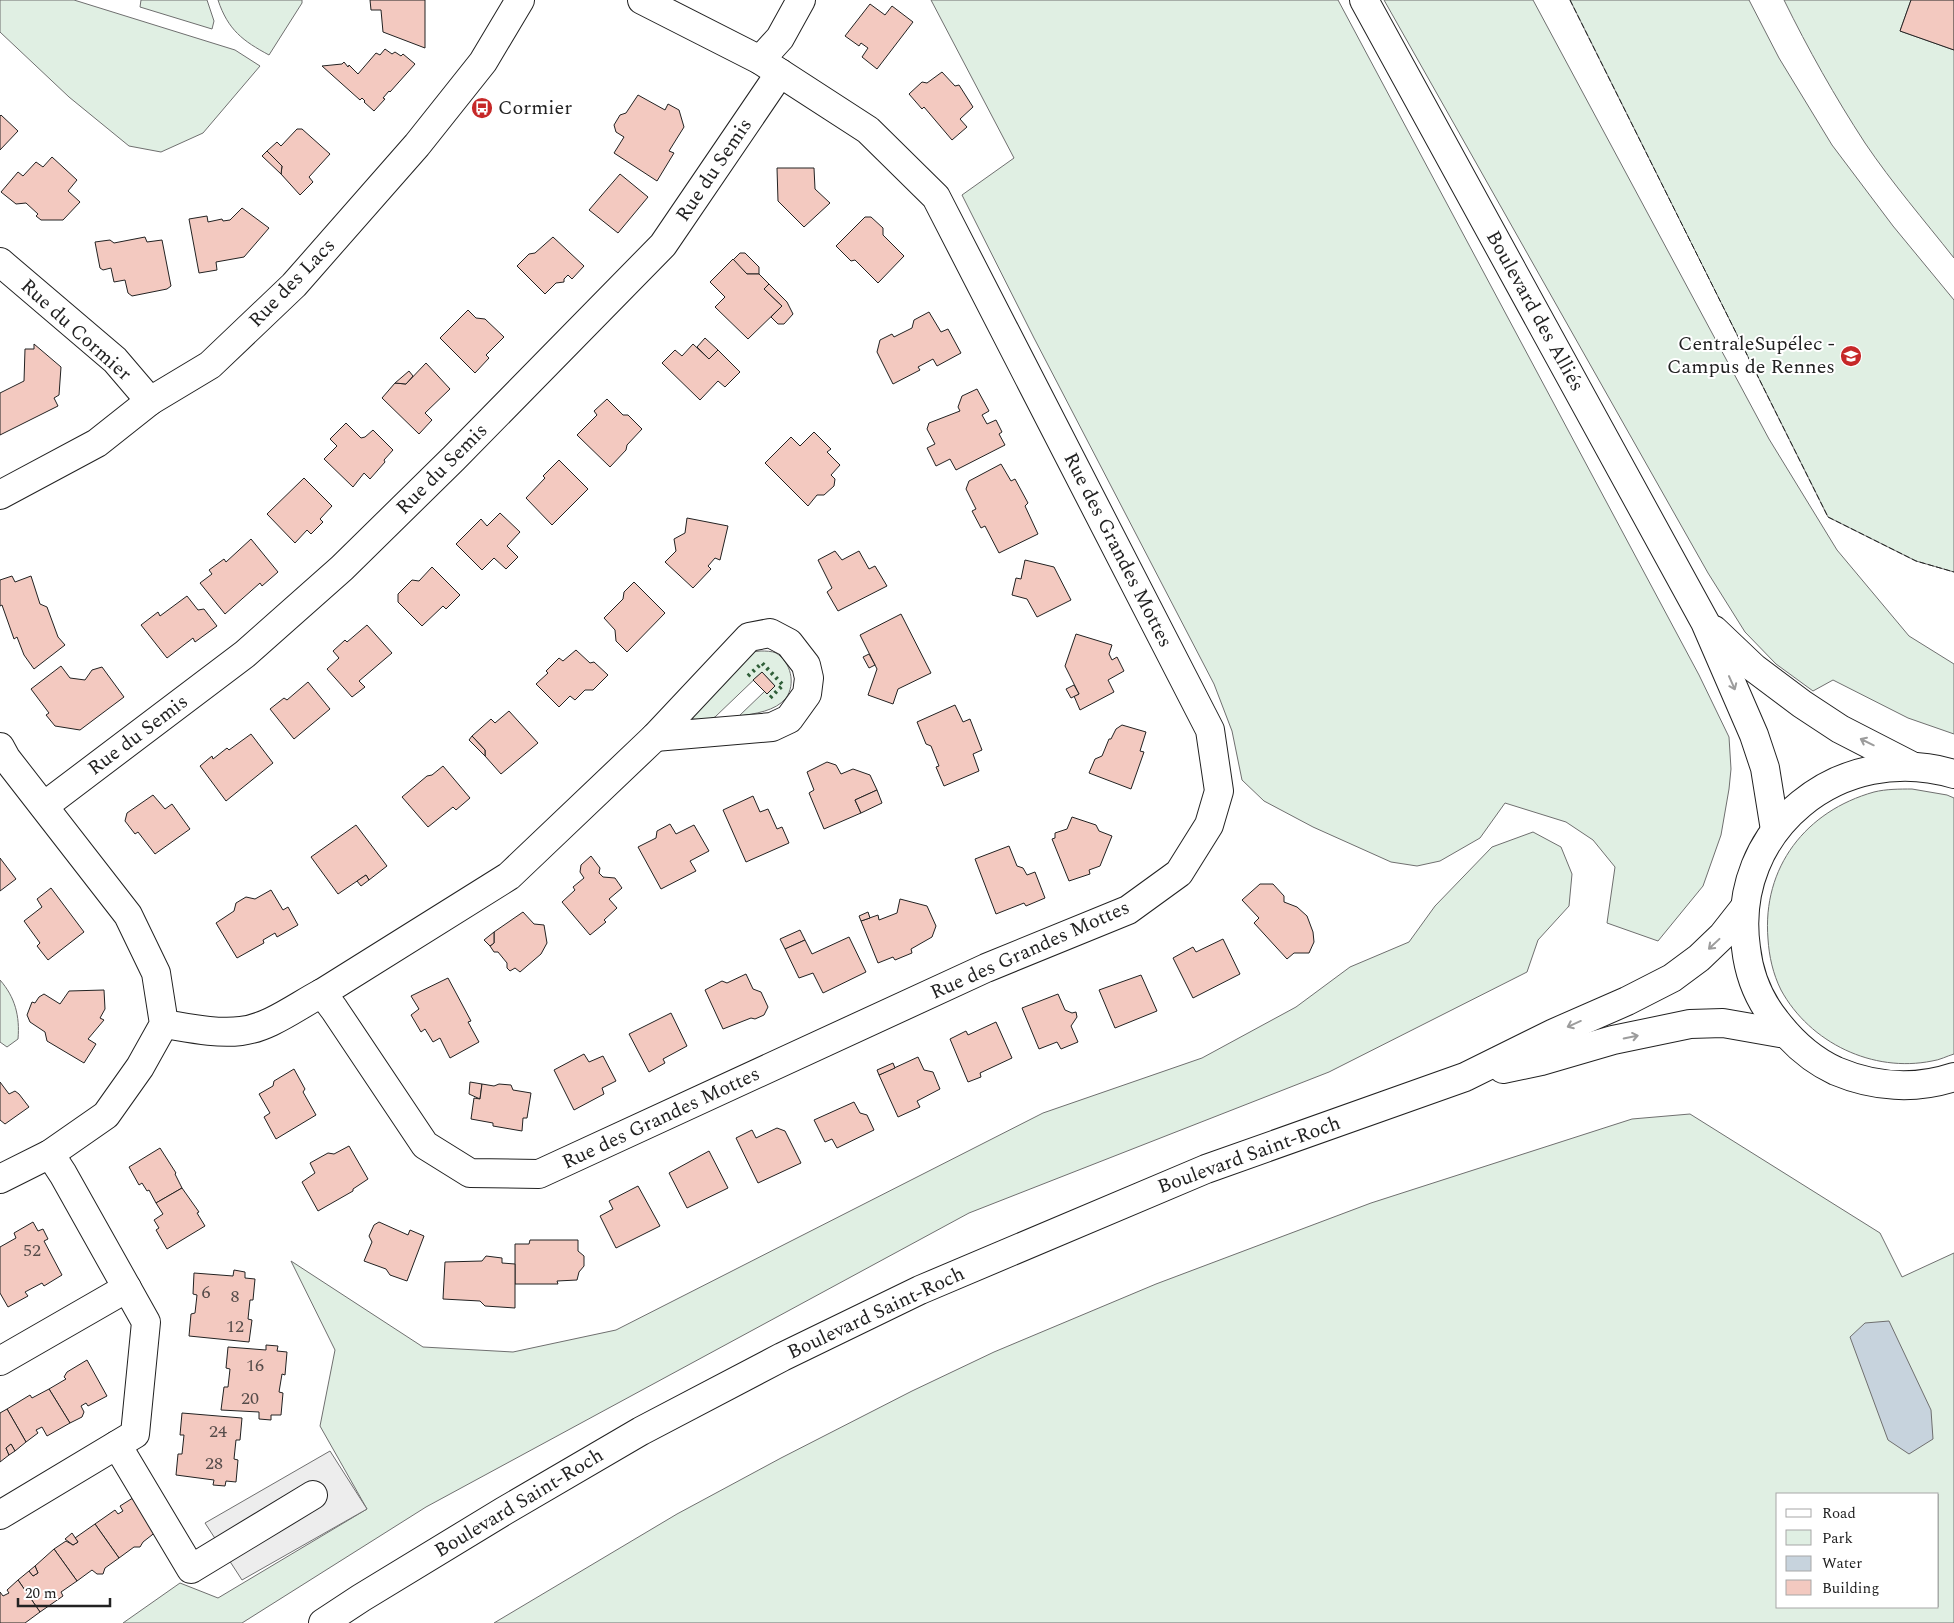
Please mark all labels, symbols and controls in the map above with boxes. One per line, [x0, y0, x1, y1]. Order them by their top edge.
place label: Cormier [498, 93, 572, 123]
bus stop icon: Cormier [470, 96, 494, 120]
street label: Rue du Semis [668, 112, 760, 228]
street label: Boulevard des Alliés [1478, 225, 1592, 397]
street label: Rue des Lacs [242, 231, 342, 335]
street label: Rue du Cormier [14, 272, 138, 388]
place label: CentraleSupélec - Campus de Rennes [1667, 329, 1835, 382]
school or university icon: CentraleSupélec - Campus de Rennes [1839, 344, 1863, 368]
street label: Rue du Semis [389, 416, 495, 522]
street label: Rue des Grandes Mottes [1056, 447, 1180, 653]
one-way arrow [1727, 675, 1737, 690]
street label: Rue du Semis [81, 687, 195, 783]
one-way arrow [1860, 737, 1875, 746]
street label: Rue des Grandes Mottes [925, 892, 1135, 1008]
one-way arrow [1707, 938, 1720, 950]
one-way arrow [1567, 1020, 1582, 1030]
one-way arrow [1622, 1031, 1638, 1041]
street label: Rue des Grandes Mottes [557, 1059, 765, 1177]
street label: Boulevard Saint-Roch [1153, 1108, 1345, 1202]
house number: 52 [23, 1237, 41, 1264]
street label: Boulevard Saint-Roch [782, 1259, 970, 1367]
house number: 6 [202, 1279, 211, 1306]
house number: 8 [231, 1283, 240, 1310]
house number: 12 [226, 1313, 244, 1340]
house number: 16 [246, 1352, 264, 1379]
house number: 20 [241, 1385, 259, 1412]
house number: 24 [209, 1418, 227, 1445]
street label: Boulevard Saint-Roch [429, 1441, 609, 1565]
house number: 28 [205, 1450, 223, 1477]
legend [1776, 1493, 1939, 1608]
text: Road [1822, 1502, 1856, 1525]
text: Park [1822, 1527, 1853, 1550]
text: Water [1822, 1552, 1862, 1575]
scale bar [18, 1576, 110, 1608]
text: Building [1822, 1577, 1879, 1600]
text: 20 m [25, 1582, 57, 1605]

